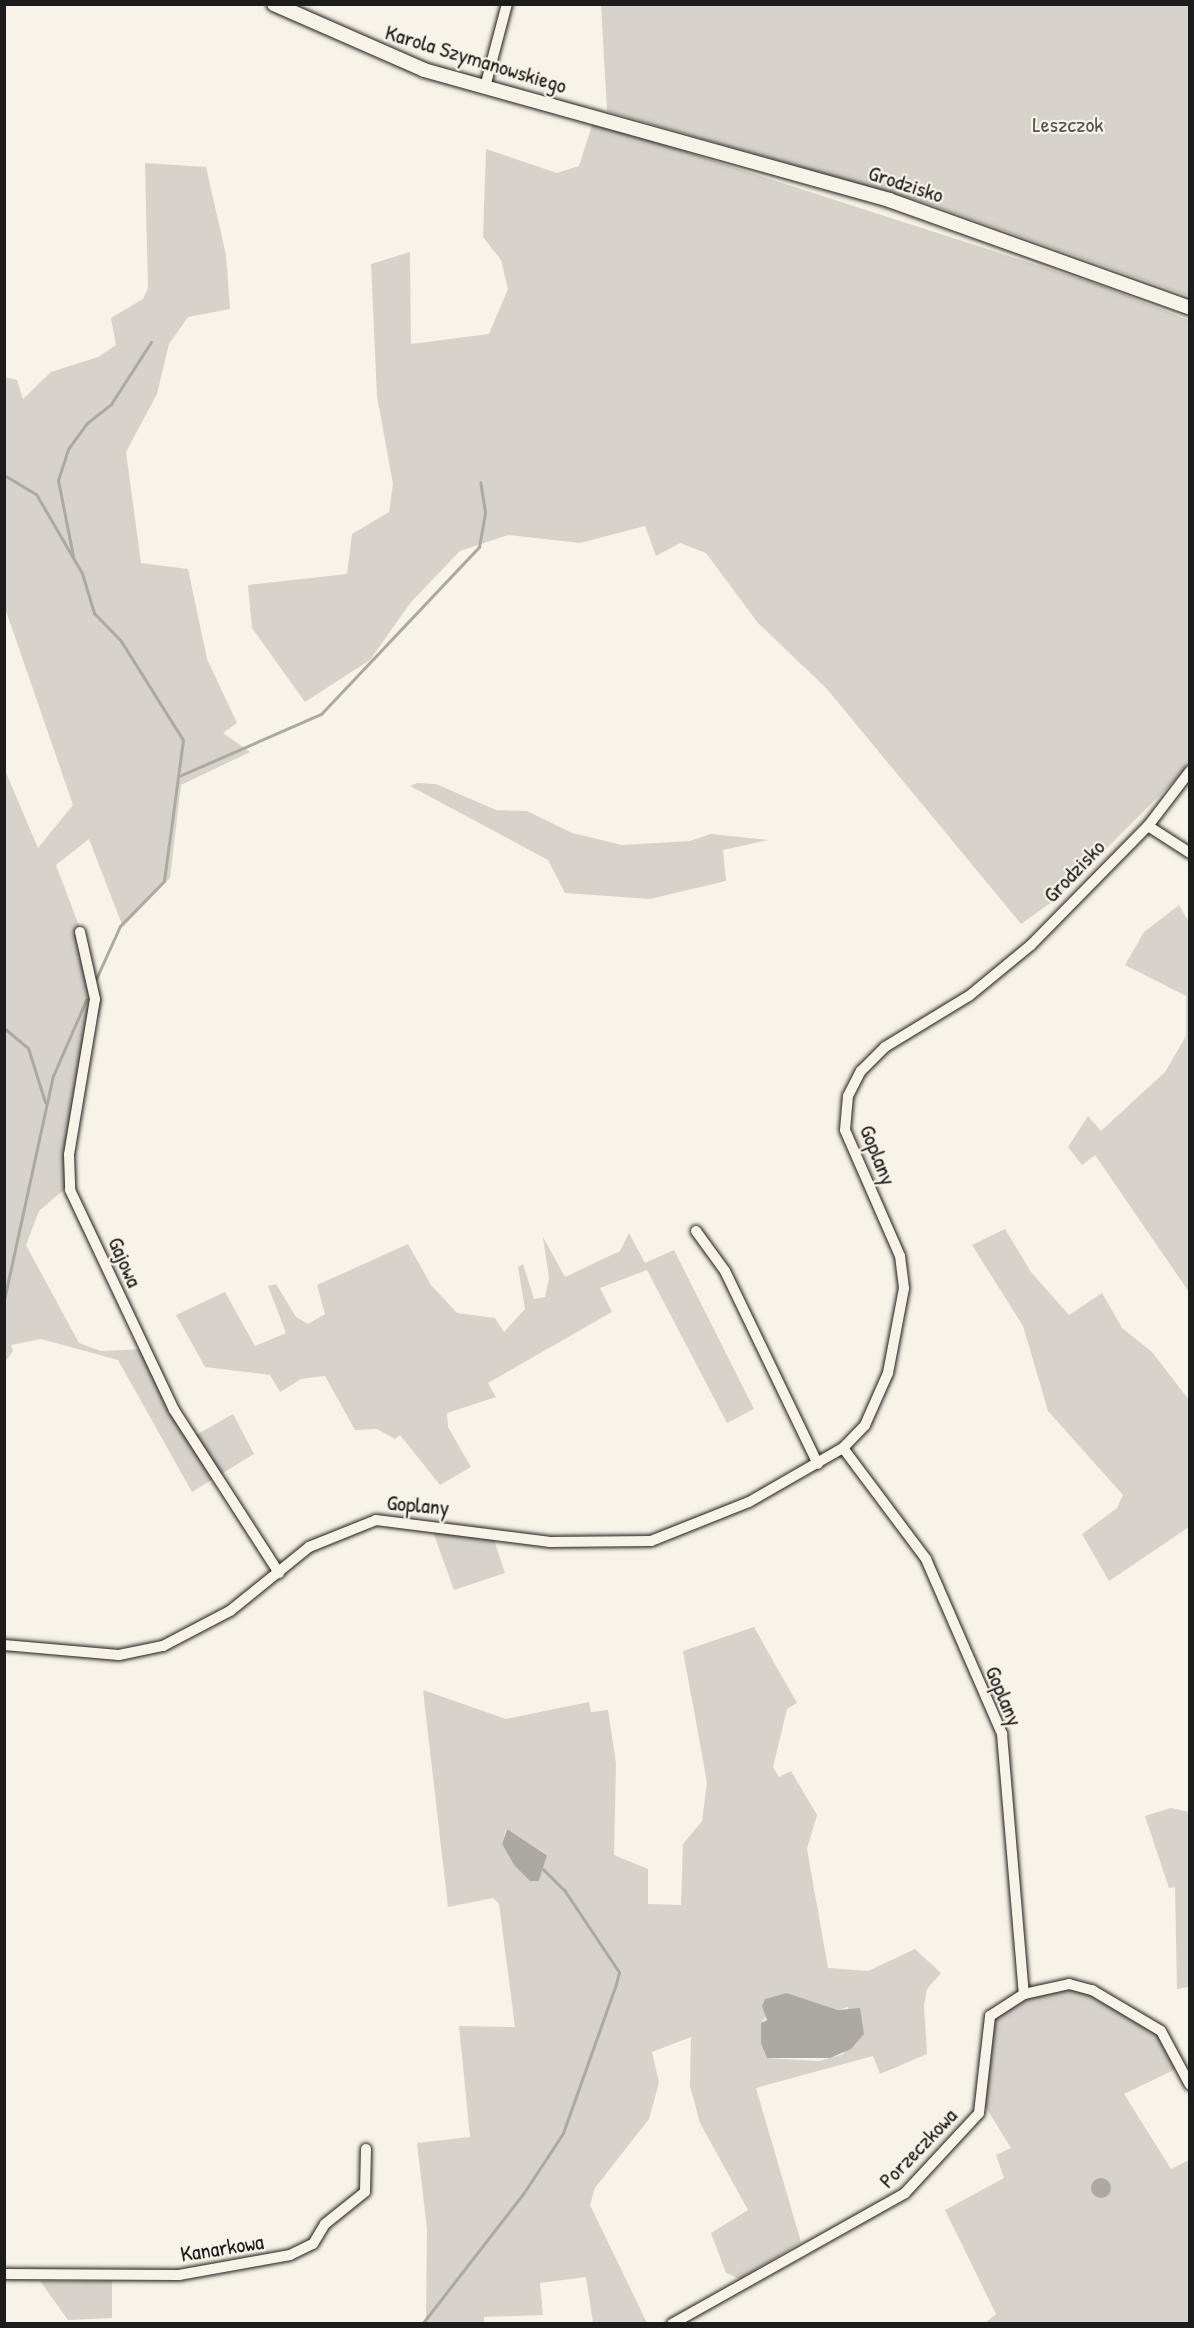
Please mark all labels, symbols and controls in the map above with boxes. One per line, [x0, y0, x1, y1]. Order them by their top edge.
street label: Karola Szymanowskiego [382, 19, 570, 99]
park label: Leszczok [1033, 112, 1103, 138]
street label: Grodzisko [865, 160, 947, 208]
street label: Grodzisko [1038, 834, 1110, 908]
street label: Goplany [854, 1121, 902, 1189]
street label: Gajowa [102, 1233, 148, 1291]
street label: Goplany [386, 1489, 450, 1521]
street label: Goplany [980, 1662, 1028, 1730]
street label: Porzeczkowa [873, 2103, 963, 2193]
street label: Kanarkowa [178, 2228, 266, 2268]

